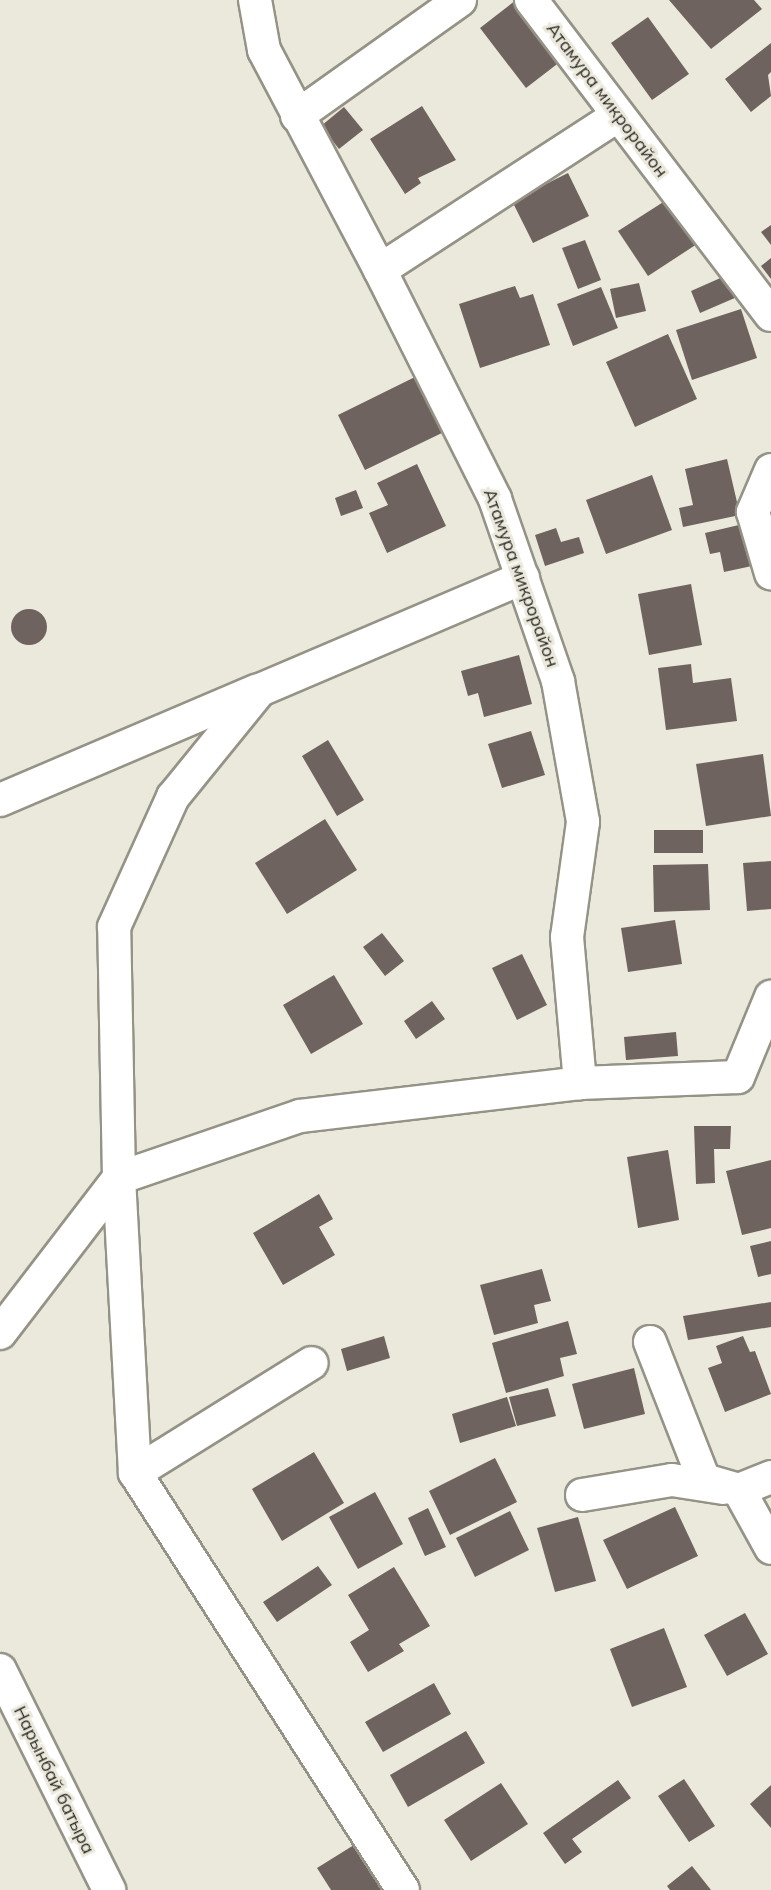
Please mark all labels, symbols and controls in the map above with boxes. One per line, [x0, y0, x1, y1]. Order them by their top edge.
street label: Атамура микрорайон [542, 18, 672, 182]
street label: Атамура микрорайон [479, 486, 563, 670]
street label: Нарынбай батыра [9, 1703, 99, 1857]

